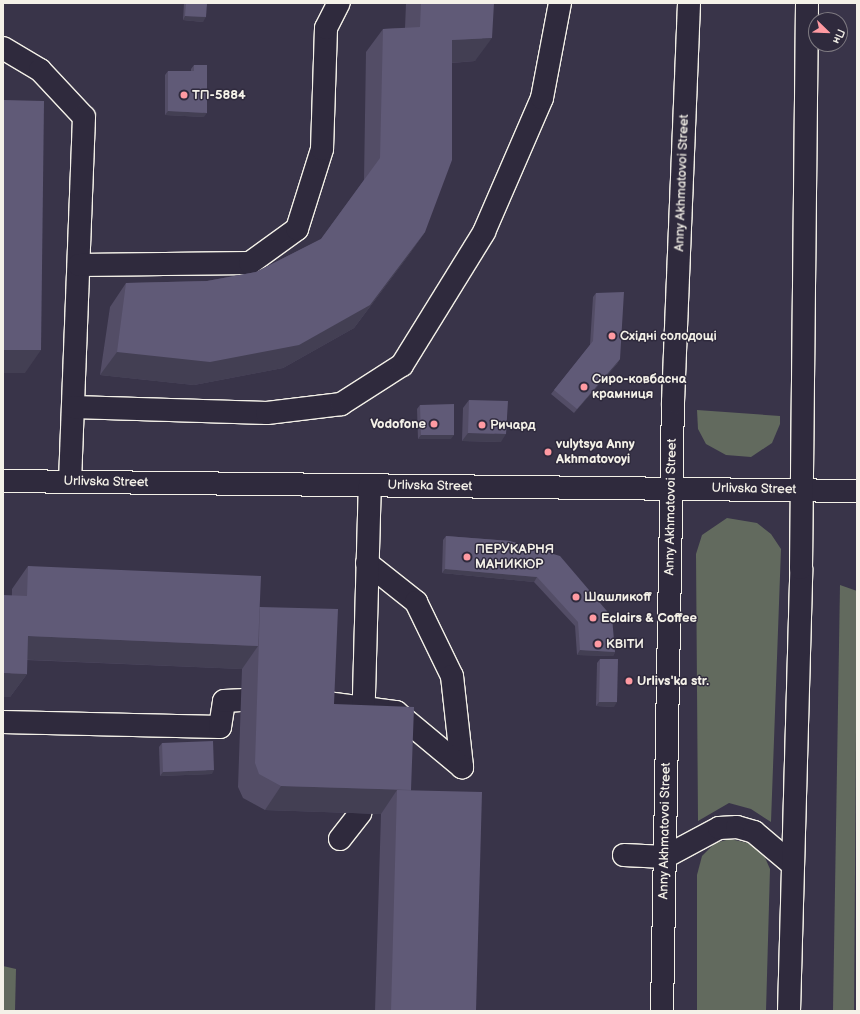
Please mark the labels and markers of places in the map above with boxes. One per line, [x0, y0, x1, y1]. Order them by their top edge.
place label: ТП-5884 [192, 87, 246, 103]
marker: ТП-5884 [179, 90, 189, 100]
place label: Східні солодощі [620, 328, 717, 344]
marker: Східні солодощі [607, 331, 617, 341]
place label: Сиро-ковбасна крамниця [592, 372, 686, 403]
marker: Сиро-ковбасна крамниця [579, 382, 589, 392]
place label: Vodofone [370, 416, 426, 432]
place label: Ричард [490, 417, 535, 433]
marker: Vodofone [429, 419, 439, 429]
marker: Ричард [477, 420, 487, 430]
place label: vulytsya Anny Akhmatovoyi [556, 437, 635, 468]
marker: vulytsya Anny Akhmatovoyi [543, 447, 553, 457]
place label: ПЕРУКАРНЯ МАНИКЮР [475, 542, 554, 573]
marker: ПЕРУКАРНЯ МАНИКЮР [462, 552, 472, 562]
place label: Шашликоff [584, 589, 652, 605]
marker: Шашликоff [571, 592, 581, 602]
place label: Eclairs & Coffee [601, 610, 697, 626]
marker: Eclairs & Coffee [588, 613, 598, 623]
place label: КВІТИ [606, 636, 644, 652]
marker: КВІТИ [593, 639, 603, 649]
place label: Urlivsʹka str. [637, 673, 709, 689]
marker: Urlivsʹka str. [624, 676, 634, 686]

